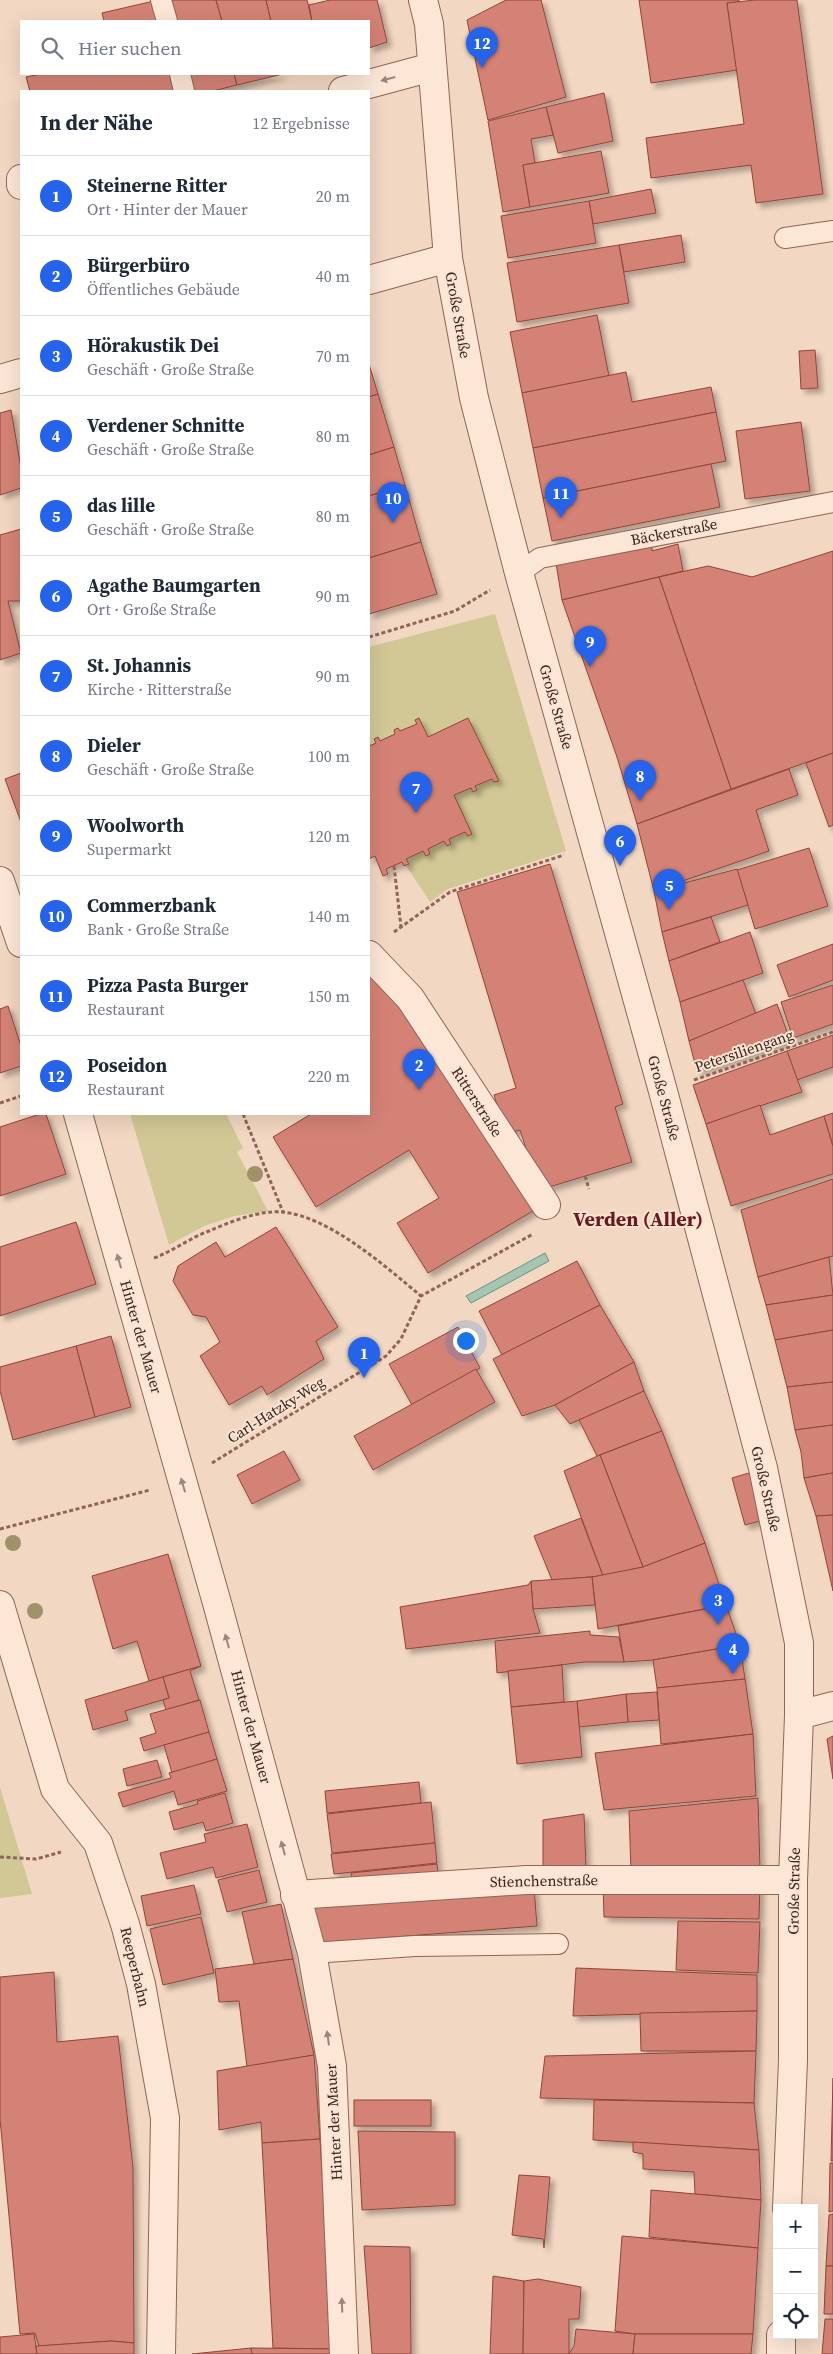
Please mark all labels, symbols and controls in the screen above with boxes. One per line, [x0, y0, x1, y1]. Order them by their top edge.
search box [20, 20, 370, 75]
pin: 12 [466, 27, 498, 68]
icon: search [38, 34, 66, 62]
text: Hier suchen [78, 35, 182, 61]
one-way arrow [380, 75, 395, 83]
text: In der Nähe [40, 108, 153, 137]
text: 12 Ergebnisse [252, 112, 350, 134]
text: Steinerne Ritter [87, 172, 227, 198]
text: 1 [52, 185, 60, 207]
text: 20 m [316, 185, 350, 207]
text: Ort · Hinter der Mauer [87, 198, 248, 220]
text: Bürgerbüro [87, 252, 190, 278]
text: 2 [52, 265, 60, 287]
text: 40 m [316, 265, 350, 287]
street label: Große Straße [441, 270, 476, 360]
text: Öffentliches Gebäude [87, 278, 240, 300]
text: Hörakustik Dei [87, 332, 219, 358]
text: 3 [52, 345, 60, 367]
text: 70 m [316, 345, 350, 367]
text: Geschäft · Große Straße [87, 358, 254, 380]
text: Verdener Schnitte [87, 412, 244, 438]
text: 4 [52, 425, 60, 447]
text: 80 m [316, 425, 350, 447]
text: Geschäft · Große Straße [87, 438, 254, 460]
pin: 11 [545, 477, 577, 518]
pin: 10 [377, 482, 409, 523]
text: das lille [87, 492, 155, 518]
text: 5 [52, 505, 60, 527]
text: 80 m [316, 505, 350, 527]
street label: Bäckerstraße [629, 513, 719, 550]
text: Geschäft · Große Straße [87, 518, 254, 540]
text: Agathe Baumgarten [87, 572, 261, 598]
text: 6 [52, 585, 60, 607]
text: 90 m [316, 585, 350, 607]
text: Ort · Große Straße [87, 598, 216, 620]
pin: 9 [574, 626, 606, 667]
text: St. Johannis [87, 652, 191, 678]
street label: Große Straße [534, 662, 579, 752]
text: 7 [52, 665, 60, 687]
text: 90 m [316, 665, 350, 687]
text: Kirche · Ritterstraße [87, 678, 232, 700]
text: Dieler [87, 732, 141, 758]
text: 8 [52, 745, 60, 767]
text: 100 m [308, 745, 350, 767]
text: Geschäft · Große Straße [87, 758, 254, 780]
pin: 8 [624, 760, 656, 801]
pin: 7 [400, 772, 432, 813]
text: Woolworth [87, 812, 184, 838]
text: 9 [52, 825, 60, 847]
text: 120 m [308, 825, 350, 847]
pin: 6 [604, 825, 636, 866]
text: Supermarkt [87, 838, 171, 860]
pin: 5 [653, 869, 685, 910]
text: Commerzbank [87, 892, 216, 918]
text: 10 [47, 905, 65, 927]
text: 140 m [308, 905, 350, 927]
text: Bank · Große Straße [87, 918, 229, 940]
text: Pizza Pasta Burger [87, 972, 248, 998]
text: 11 [47, 985, 65, 1007]
text: 150 m [308, 985, 350, 1007]
text: Restaurant [87, 998, 165, 1020]
street label: Petersiliengang [692, 1024, 796, 1077]
pin: 2 [403, 1049, 435, 1090]
text: Poseidon [87, 1052, 167, 1078]
street label: Große Straße [643, 1053, 686, 1143]
street label: Ritterstraße [447, 1063, 508, 1141]
text: 12 [47, 1065, 65, 1087]
text: 220 m [308, 1065, 350, 1087]
text: Restaurant [87, 1078, 165, 1100]
district label: Verden (Aller) [573, 1205, 703, 1233]
one-way arrow [115, 1254, 123, 1269]
street label: Hinter der Mauer [115, 1278, 168, 1397]
your location [453, 1328, 479, 1354]
pin: 1 [348, 1337, 380, 1378]
street label: Carl-Hatzky-Weg [223, 1371, 329, 1448]
street label: Große Straße [746, 1444, 787, 1534]
one-way arrow [178, 1477, 186, 1492]
pin: 3 [702, 1584, 734, 1625]
pin: 4 [717, 1633, 749, 1674]
one-way arrow [223, 1634, 231, 1649]
street label: Hinter der Mauer [226, 1668, 277, 1787]
one-way arrow [279, 1841, 287, 1856]
street label: Große Straße [782, 1847, 805, 1935]
street label: Stienchenstraße [490, 1869, 599, 1892]
street label: Reeperbahn [115, 1925, 156, 2009]
one-way arrow [324, 2030, 332, 2046]
street label: Hinter der Mauer [320, 2062, 347, 2181]
map controls [773, 2204, 818, 2339]
button: + [773, 2204, 818, 2249]
button: − [773, 2249, 818, 2294]
button: locate [773, 2294, 818, 2339]
one-way arrow [338, 2297, 346, 2313]

